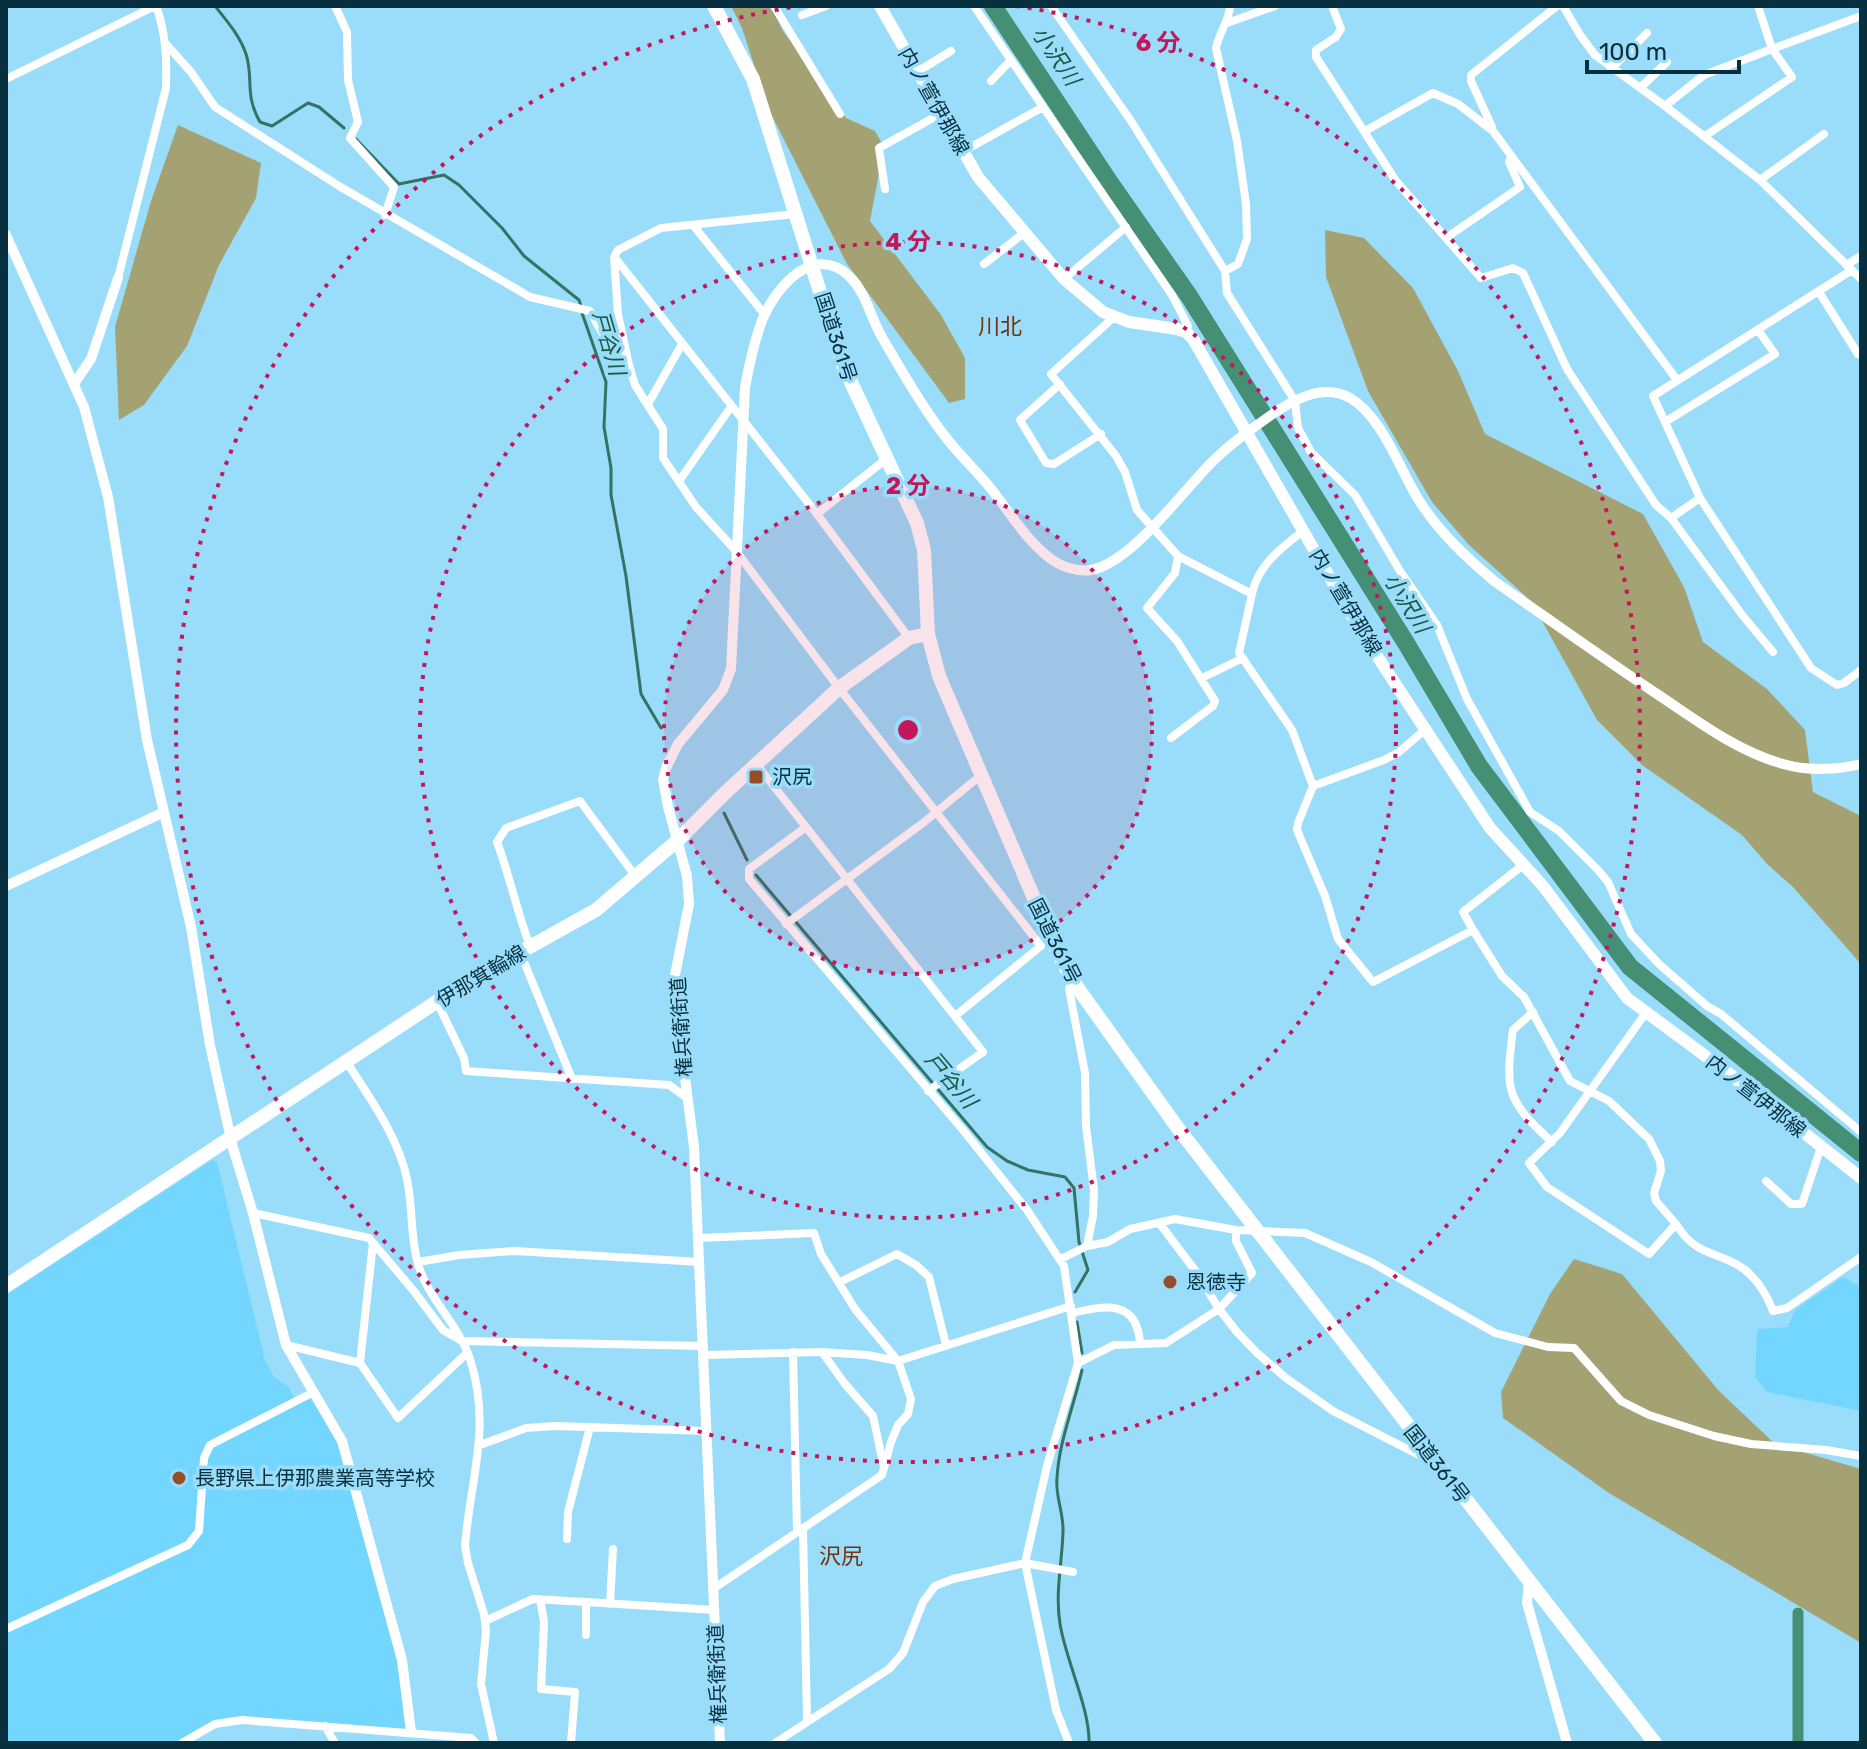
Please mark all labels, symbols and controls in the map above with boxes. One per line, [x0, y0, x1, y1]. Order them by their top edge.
water label: 小沢川 [1026, 21, 1087, 93]
scale bar [1587, 24, 1739, 74]
text: 6 分 [1136, 29, 1180, 57]
text: 100 m [1599, 38, 1667, 66]
street label: 内ノ萱伊那線 [894, 43, 974, 159]
text: 4 分 [885, 228, 931, 256]
street label: 国道361号 [810, 289, 862, 385]
water label: 戸谷川 [587, 308, 632, 380]
district label: 川北 [978, 313, 1022, 340]
text: 2 分 [886, 472, 930, 500]
street label: 内ノ萱伊那線 [1305, 544, 1387, 660]
water label: 小沢川 [1378, 568, 1437, 640]
centre of rings [894, 716, 922, 744]
place label: 沢尻 [772, 765, 812, 789]
marker: 沢尻 [747, 768, 765, 786]
street label: 国道361号 [1023, 894, 1087, 988]
street label: 伊那箕輪線 [432, 940, 530, 1012]
street label: 権兵衛街道 [666, 976, 696, 1078]
water label: 戸谷川 [919, 1046, 984, 1115]
street label: 内ノ萱伊那線 [1701, 1050, 1811, 1142]
place label: 恩徳寺 [1186, 1270, 1246, 1294]
marker: 恩徳寺 [1161, 1273, 1179, 1291]
street label: 国道361号 [1399, 1420, 1475, 1508]
place label: 長野県上伊那農業高等学校 [195, 1466, 435, 1490]
marker: 長野県上伊那農業高等学校 [170, 1469, 188, 1487]
district label: 沢尻 [819, 1543, 863, 1570]
street label: 権兵衛街道 [703, 1624, 731, 1724]

